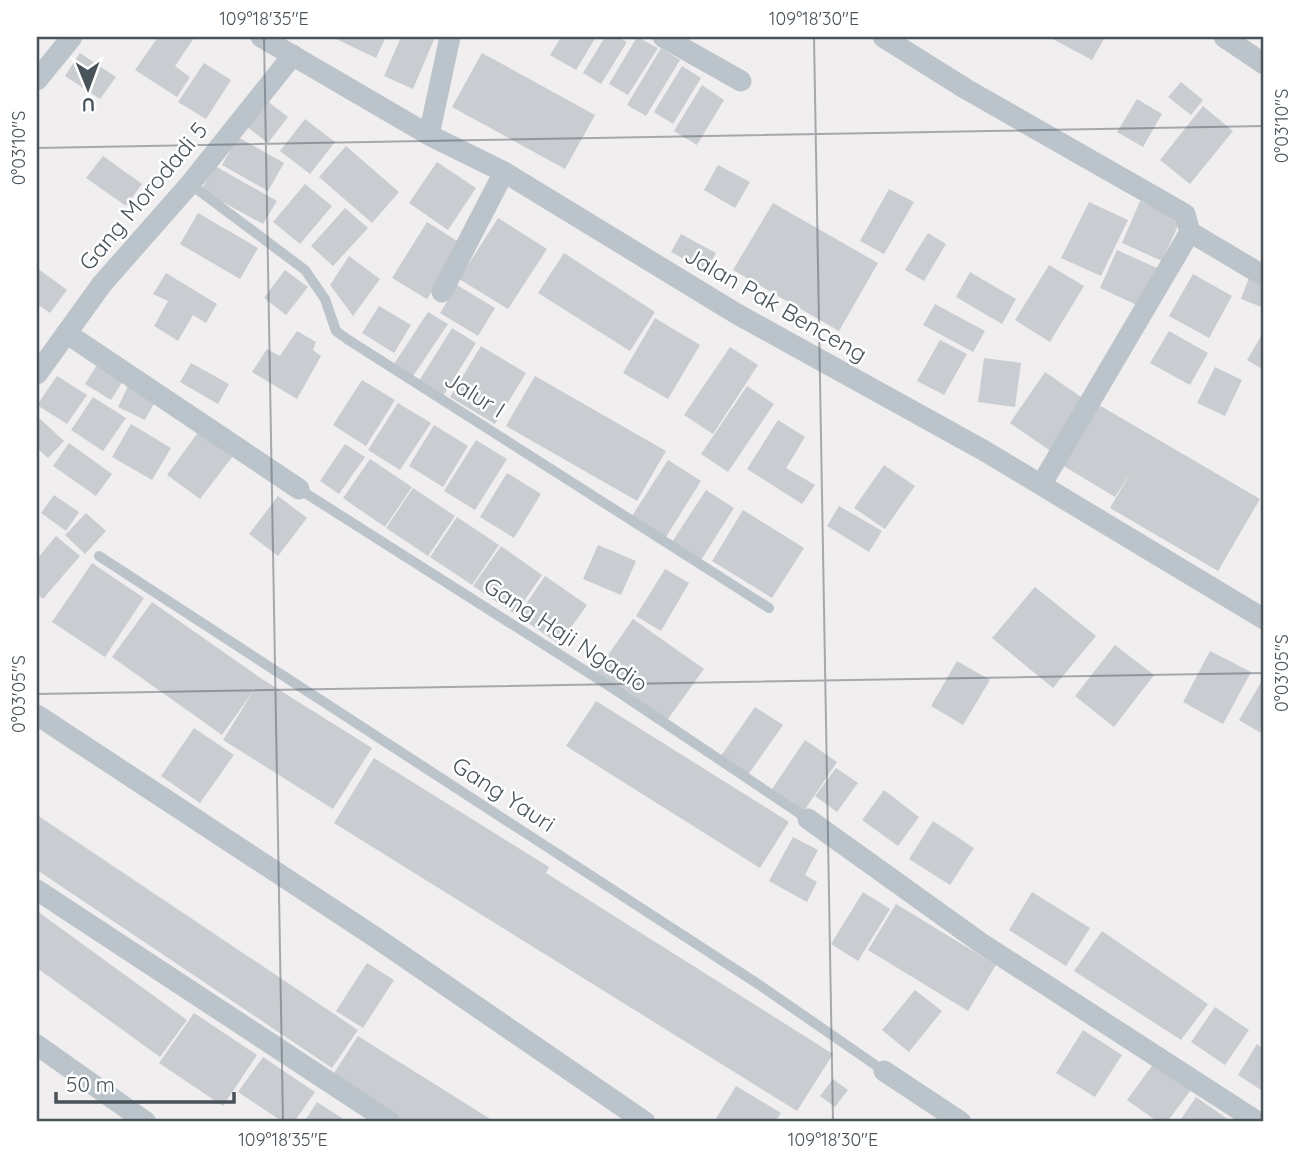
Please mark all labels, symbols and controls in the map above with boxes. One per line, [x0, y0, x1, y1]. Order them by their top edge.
text: 109°18'35"E [219, 7, 309, 30]
text: 109°18'30"E [769, 7, 859, 30]
north arrow [52, 52, 122, 122]
text: 0°03'10"S [1270, 89, 1293, 163]
text: U [81, 93, 95, 117]
text: 0°03'10"S [7, 111, 30, 185]
street label: Gang Morodadi 5 [72, 116, 214, 276]
street label: Jalan Pak Benceng [680, 240, 872, 368]
street label: Jalur I [439, 364, 511, 424]
street label: Gang Haji Ngadio [479, 570, 653, 698]
text: 0°03'05"S [1270, 634, 1293, 712]
text: 0°03'05"S [7, 655, 30, 733]
street label: Gang Yauri [447, 750, 561, 838]
scale bar [56, 1061, 234, 1105]
text: 50 m [66, 1071, 115, 1097]
text: 109°18'35"E [238, 1128, 328, 1151]
text: 109°18'30"E [788, 1128, 878, 1151]

